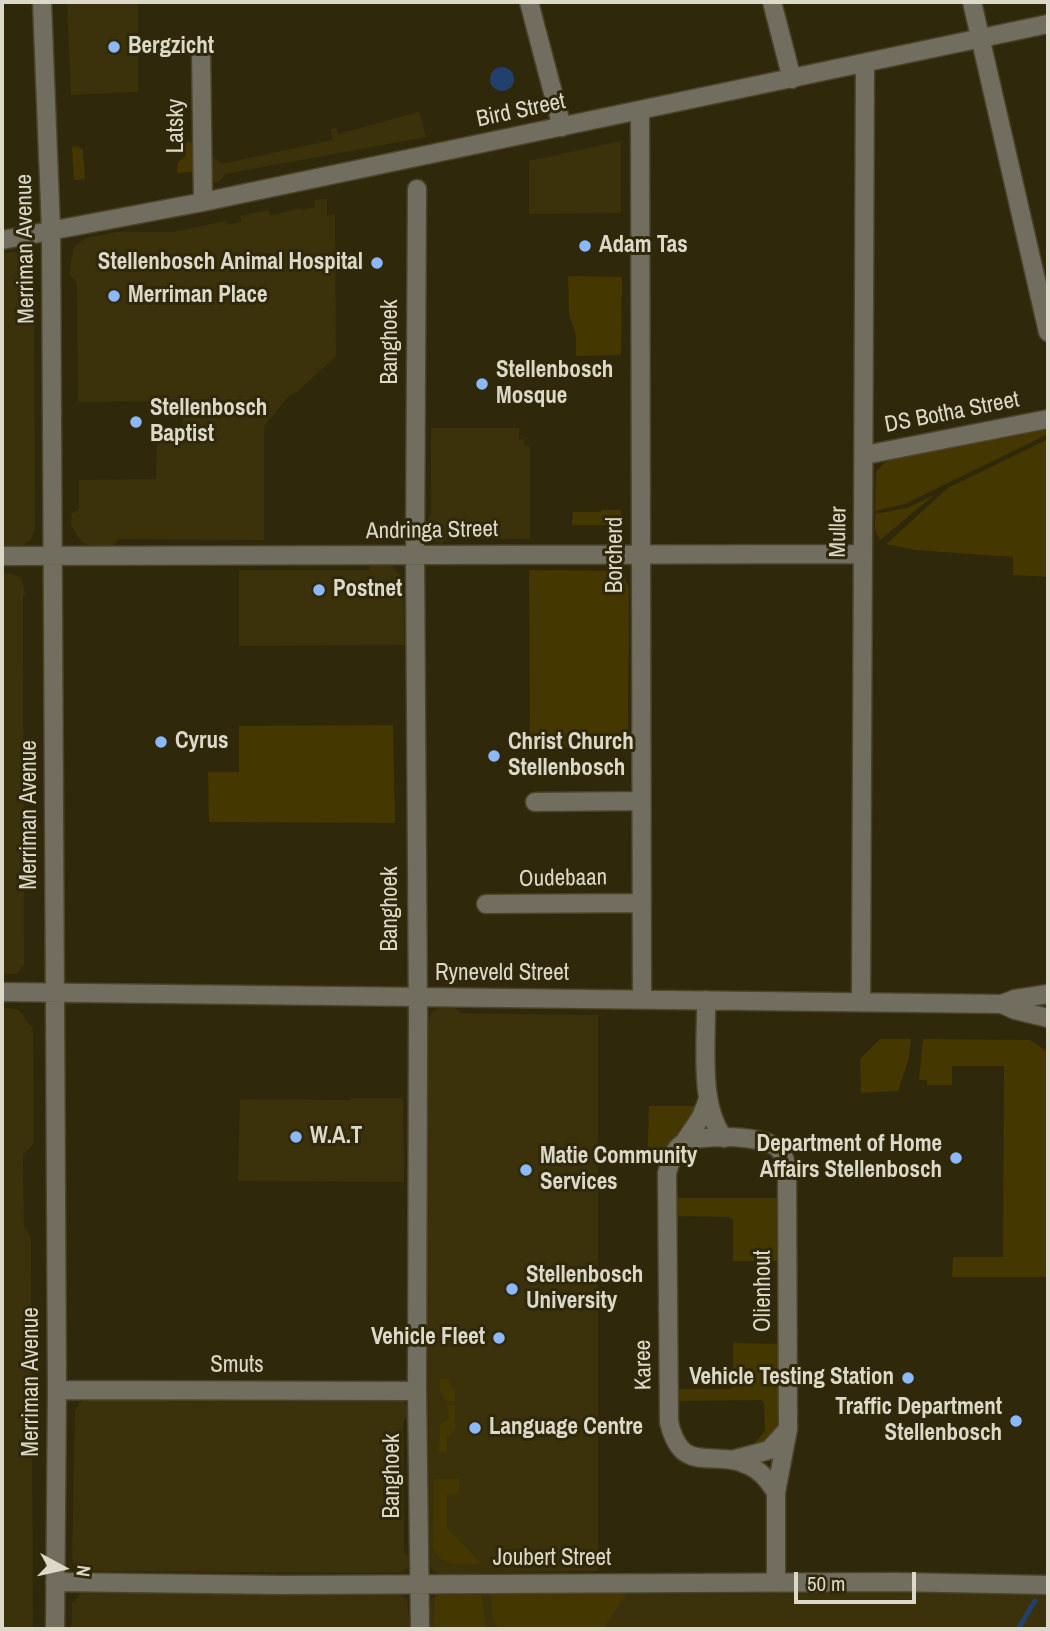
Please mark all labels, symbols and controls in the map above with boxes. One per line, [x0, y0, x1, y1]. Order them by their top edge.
place label: Bergzicht [128, 33, 214, 61]
marker: Bergzicht [106, 39, 122, 55]
street label: Bird Street [474, 88, 568, 134]
street label: Latsky [163, 99, 191, 153]
street label: Merriman Avenue [11, 174, 41, 324]
place label: Adam Tas [599, 232, 688, 260]
marker: Adam Tas [577, 238, 593, 254]
place label: Stellenbosch Animal Hospital [98, 249, 363, 277]
marker: Stellenbosch Animal Hospital [369, 255, 385, 271]
place label: Merriman Place [128, 282, 267, 310]
marker: Merriman Place [106, 288, 122, 304]
street label: Banghoek [377, 300, 405, 384]
place label: Stellenbosch Mosque [496, 357, 613, 411]
marker: Stellenbosch Mosque [474, 376, 490, 392]
street label: DS Botha Street [882, 386, 1022, 440]
place label: Stellenbosch Baptist [150, 395, 267, 449]
marker: Stellenbosch Baptist [128, 414, 144, 430]
street label: Muller [825, 506, 853, 558]
street label: Andringa Street [366, 516, 498, 546]
street label: Borcherd [602, 517, 630, 593]
place label: Postnet [333, 576, 402, 604]
marker: Postnet [311, 582, 327, 598]
place label: Cyrus [175, 728, 228, 756]
place label: Christ Church Stellenbosch [508, 729, 634, 783]
marker: Cyrus [153, 734, 169, 750]
street label: Merriman Avenue [16, 740, 44, 890]
marker: Christ Church Stellenbosch [486, 748, 502, 764]
street label: Oudebaan [519, 864, 607, 894]
street label: Banghoek [377, 867, 405, 951]
street label: Ryneveld Street [435, 960, 569, 988]
place label: W.A.T [310, 1123, 362, 1151]
marker: W.A.T [288, 1129, 304, 1145]
place label: Department of Home Affairs Stellenbosch [757, 1131, 942, 1185]
place label: Matie Community Services [540, 1143, 697, 1197]
marker: Department of Home Affairs Stellenbosch [948, 1150, 964, 1166]
marker: Matie Community Services [518, 1162, 534, 1178]
street label: Olienhout [750, 1250, 778, 1332]
place label: Stellenbosch University [526, 1262, 643, 1316]
marker: Stellenbosch University [504, 1281, 520, 1297]
street label: Merriman Avenue [18, 1307, 46, 1457]
place label: Vehicle Fleet [371, 1324, 485, 1352]
marker: Vehicle Fleet [491, 1330, 507, 1346]
street label: Karee [630, 1340, 658, 1390]
street label: Smuts [210, 1352, 264, 1380]
place label: Vehicle Testing Station [689, 1364, 894, 1392]
marker: Vehicle Testing Station [900, 1370, 916, 1386]
place label: Traffic Department Stellenbosch [835, 1394, 1002, 1448]
marker: Traffic Department Stellenbosch [1008, 1413, 1024, 1429]
place label: Language Centre [489, 1414, 643, 1442]
marker: Language Centre [467, 1420, 483, 1436]
street label: Banghoek [379, 1434, 407, 1518]
north arrow [28, 1533, 98, 1603]
street label: Joubert Street [493, 1545, 611, 1573]
scale bar [798, 1558, 920, 1602]
text: N [70, 1564, 97, 1578]
text: 50 m [807, 1569, 845, 1598]

